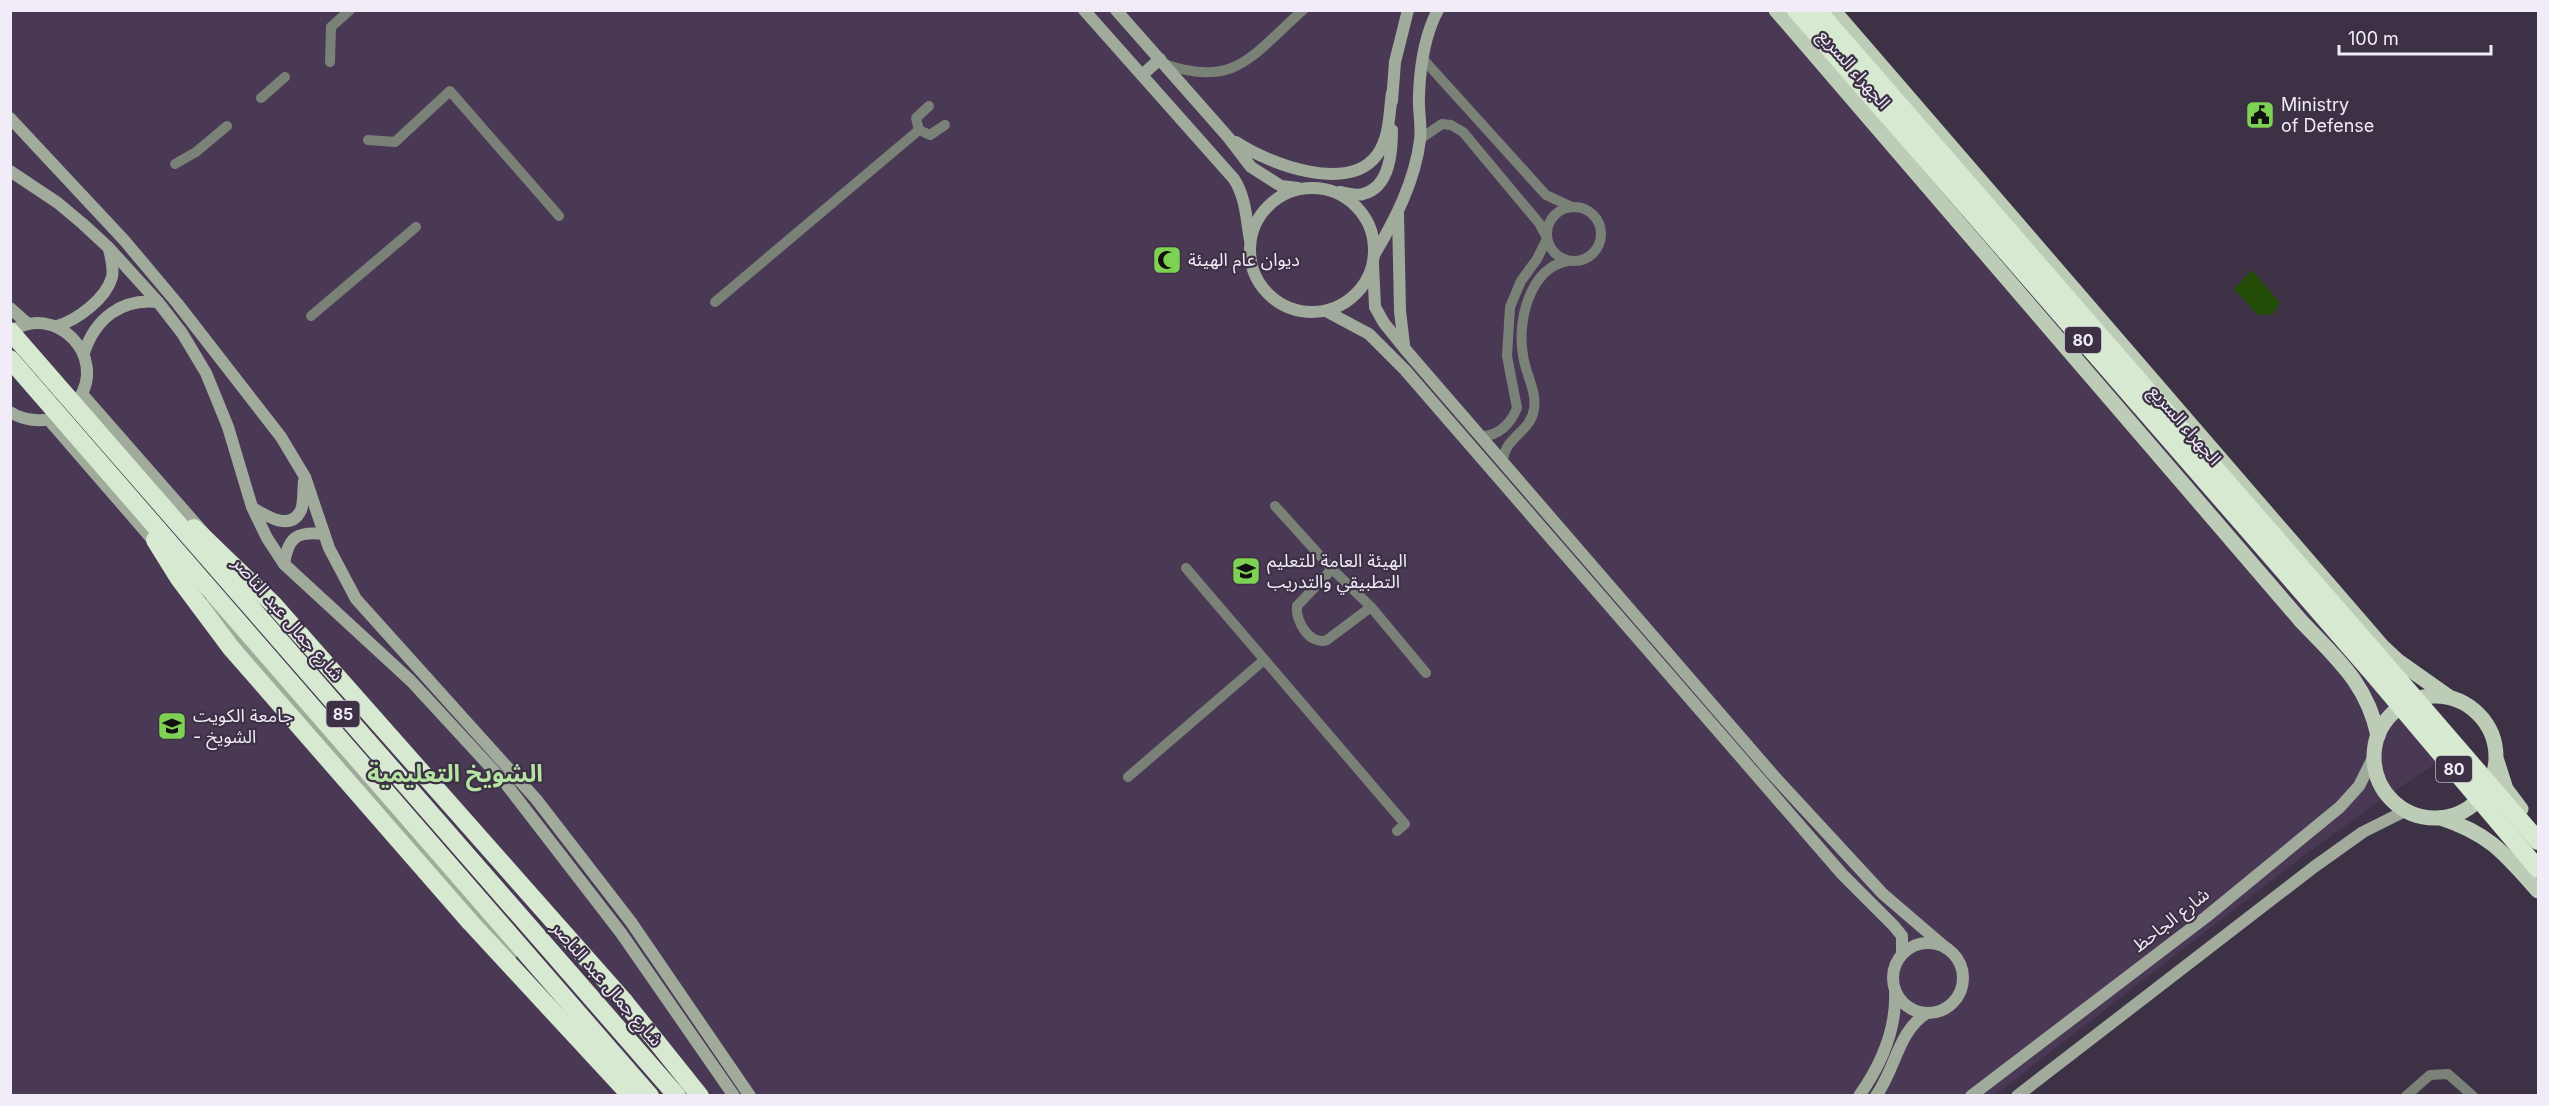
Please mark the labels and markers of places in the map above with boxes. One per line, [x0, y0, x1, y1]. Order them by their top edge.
place label: Ministry of Defense [2281, 94, 2374, 136]
public building icon: Ministry of Defense [2244, 99, 2276, 131]
mosque icon: ديوان عام الهيئة [1151, 244, 1183, 276]
place label: ديوان عام الهيئة [1188, 249, 1300, 274]
place label: الهيئة العامة للتعليم التطبيقي والتدريب [1267, 550, 1407, 595]
school or university icon: الهيئة العامة للتعليم التطبيقي والتدريب [1230, 555, 1262, 587]
place label: جامعة الكويت - الشويخ [193, 705, 293, 750]
school or university icon: جامعة الكويت - الشويخ [156, 710, 188, 742]

